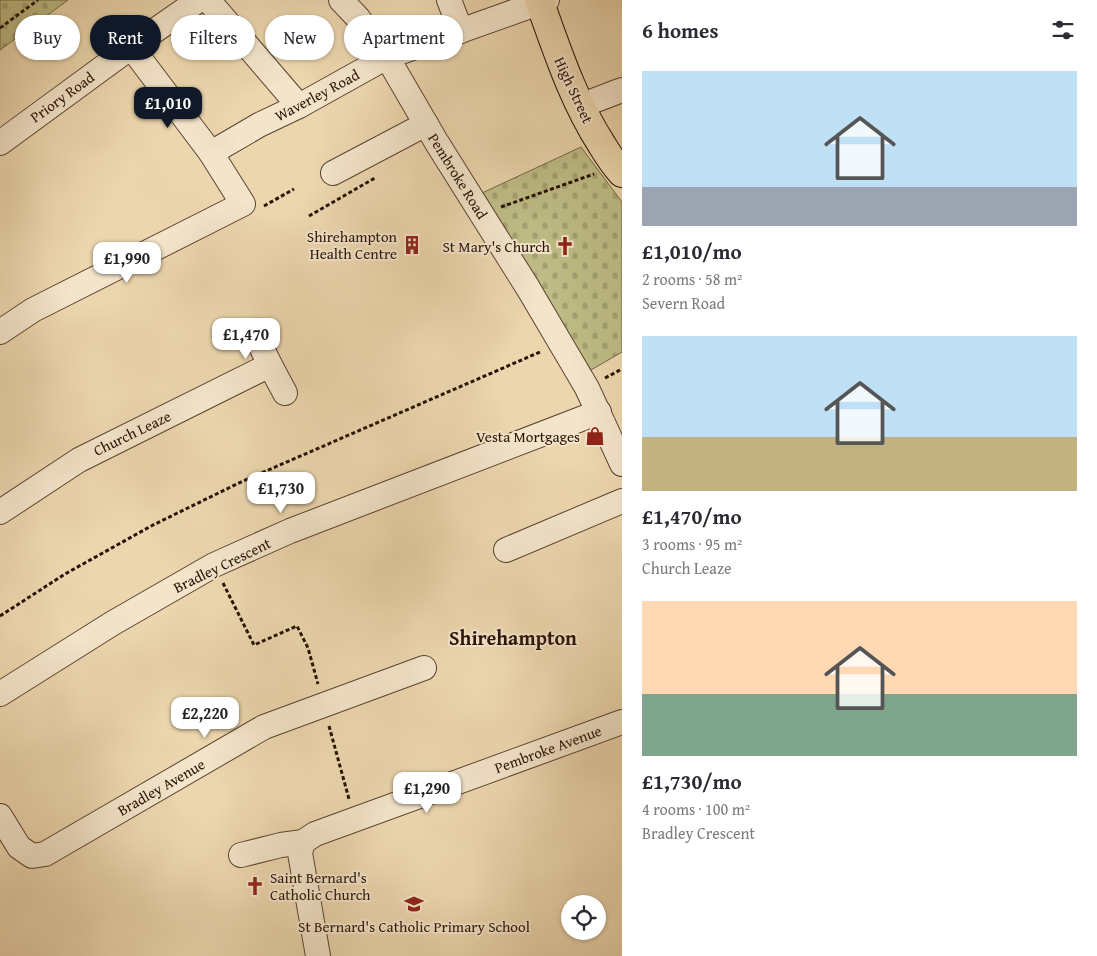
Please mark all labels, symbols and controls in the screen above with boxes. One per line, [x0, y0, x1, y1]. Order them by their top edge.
chip: Buy [15, 15, 80, 60]
chip: Rent [90, 15, 161, 60]
chip: Filters [171, 15, 255, 60]
chip: New [265, 15, 334, 60]
chip: Apartment [344, 15, 463, 60]
text: 6 homes [642, 15, 718, 46]
icon: filters [1049, 16, 1077, 44]
street label: High Street [549, 53, 599, 127]
street label: Waverley Road [271, 64, 363, 126]
street label: Priory Road [26, 67, 98, 127]
pin: £1,010 [127, 86, 209, 129]
text: £1,010 [145, 91, 191, 115]
icon: home [815, 103, 905, 193]
street label: Pembroke Road [423, 129, 493, 223]
place label: Shirehampton Health Centre [307, 226, 398, 264]
building icon: Shirehampton Health Centre [401, 234, 423, 256]
church icon: St Mary's Church [554, 235, 576, 257]
place label: St Mary's Church [442, 236, 551, 257]
text: £1,010/mo [642, 236, 742, 267]
pin: £1,990 [86, 242, 168, 284]
text: £1,990 [104, 246, 150, 270]
text: 2 rooms · 58 m² [642, 267, 742, 291]
text: Severn Road [642, 291, 725, 315]
pin: £1,470 [205, 318, 287, 360]
text: £1,470 [223, 322, 269, 346]
icon: home [815, 368, 905, 458]
street label: Church Leaze [90, 405, 174, 461]
shop icon: Vesta Mortgages [584, 425, 606, 447]
place label: Vesta Mortgages [476, 426, 580, 447]
pin: £1,730 [240, 472, 322, 514]
text: £1,730 [258, 476, 304, 500]
text: £1,470/mo [642, 501, 742, 532]
street label: Bradley Crescent [170, 532, 275, 598]
text: 3 rooms · 95 m² [642, 532, 742, 556]
text: Church Leaze [642, 556, 731, 580]
district label: Shirehampton [449, 623, 577, 652]
icon: home [815, 633, 905, 723]
pin: £2,220 [164, 696, 246, 739]
text: £2,220 [182, 701, 228, 725]
street label: Pembroke Avenue [492, 720, 604, 778]
street label: Bradley Avenue [113, 753, 209, 821]
text: £1,730/mo [642, 766, 742, 797]
pin: £1,290 [386, 772, 468, 814]
text: £1,290 [404, 776, 450, 800]
text: 4 rooms · 100 m² [642, 797, 750, 821]
text: Bradley Crescent [642, 821, 755, 845]
place label: Saint Bernard's Catholic Church [270, 867, 371, 905]
church icon: Saint Bernard's Catholic Church [244, 875, 266, 897]
school or university icon: St Bernard's Catholic Primary School [403, 893, 425, 915]
map controls [561, 895, 606, 940]
button: locate [561, 895, 606, 940]
place label: St Bernard's Catholic Primary School [298, 916, 530, 937]

